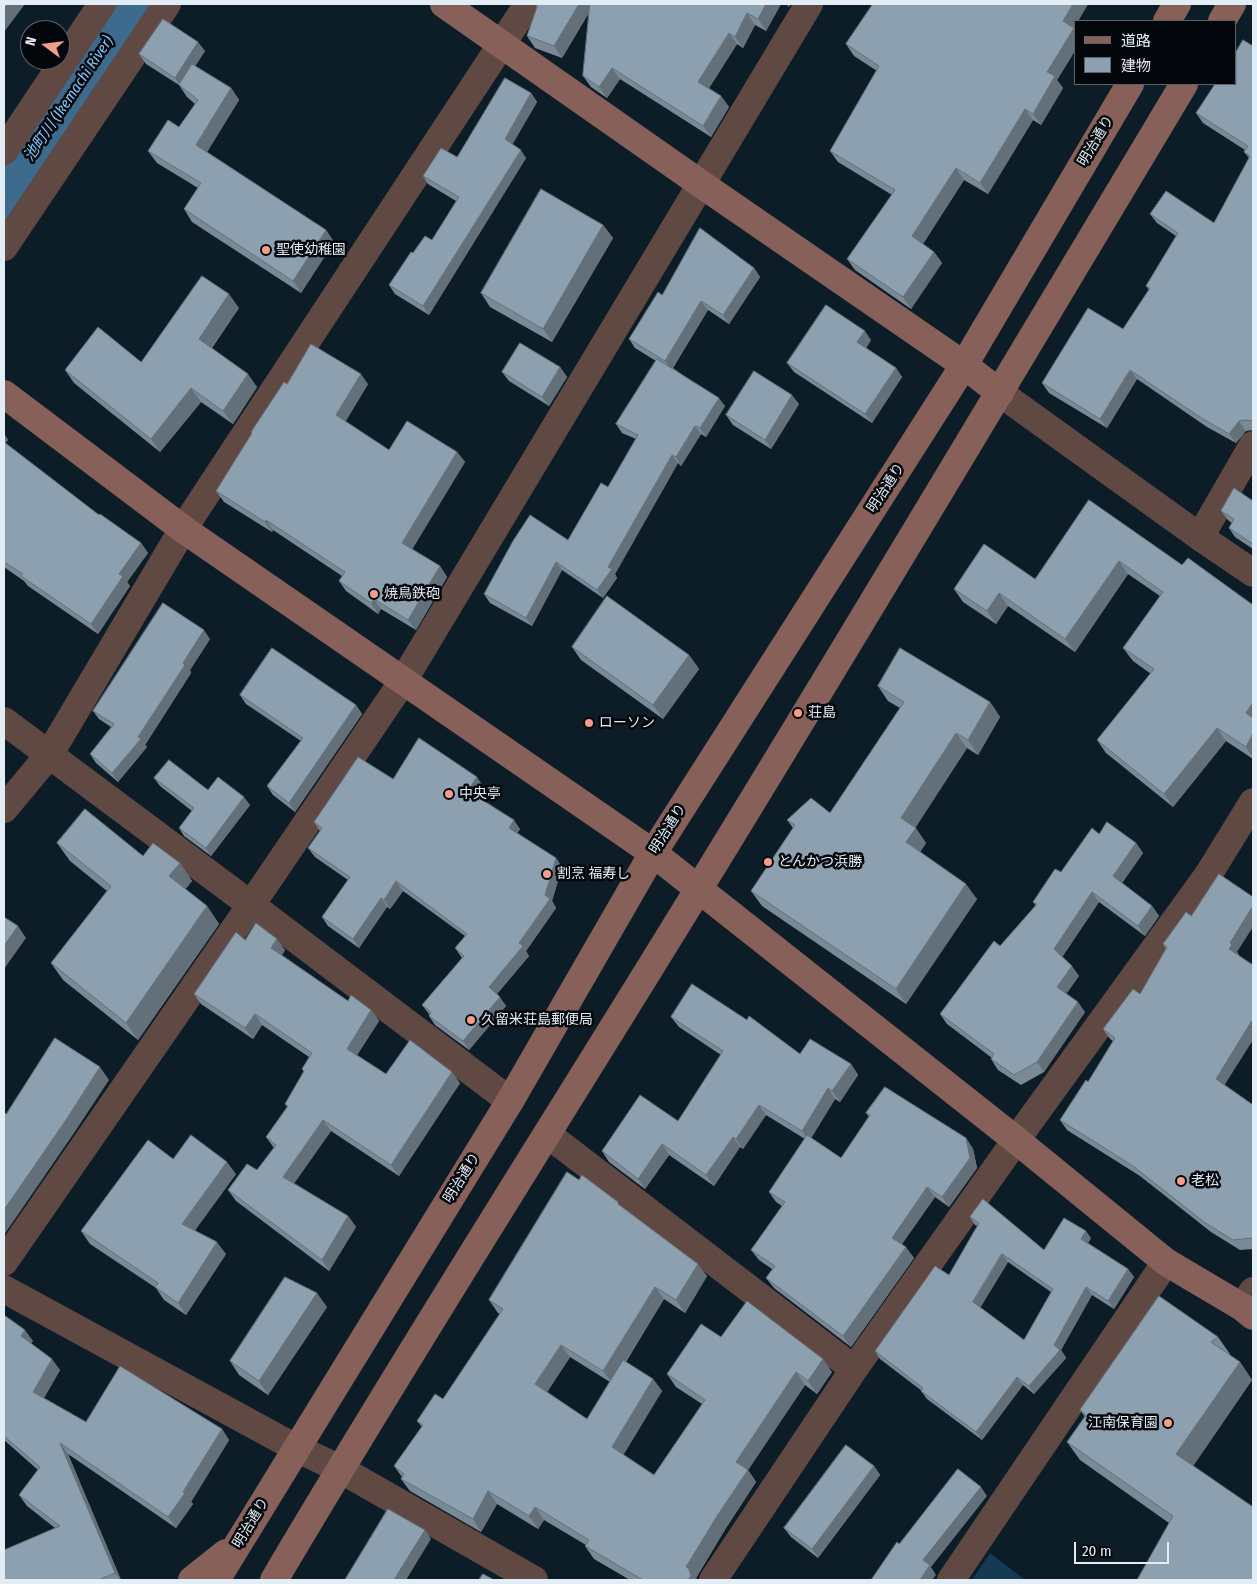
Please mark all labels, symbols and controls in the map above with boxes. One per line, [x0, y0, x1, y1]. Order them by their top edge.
north arrow [20, 20, 70, 70]
legend [1074, 20, 1237, 85]
text: 道路 [1121, 32, 1151, 50]
water label: 池町川 (Ikemachi River) [20, 33, 118, 165]
text: N [22, 35, 40, 48]
text: 建物 [1121, 57, 1151, 75]
street label: 明治通り [1074, 113, 1118, 169]
place label: 聖使幼稚園 [276, 242, 346, 258]
marker: 聖使幼稚園 [260, 244, 272, 256]
street label: 明治通り [864, 460, 908, 516]
place label: 焼鳥鉄砲 [384, 586, 440, 602]
marker: 焼鳥鉄砲 [368, 588, 380, 600]
place label: 荘島 [808, 705, 836, 721]
marker: 荘島 [792, 707, 804, 719]
place label: ローソン [599, 715, 655, 731]
marker: ローソン [583, 717, 595, 729]
place label: 中央亭 [459, 786, 501, 802]
marker: 中央亭 [443, 788, 455, 800]
street label: 明治通り [646, 801, 690, 857]
place label: とんかつ浜勝 [778, 854, 862, 870]
marker: とんかつ浜勝 [762, 856, 774, 868]
place label: 割烹 福寿し [557, 866, 630, 882]
marker: 割烹 福寿し [541, 868, 553, 880]
place label: 久留米荘島郵便局 [481, 1012, 593, 1028]
marker: 久留米荘島郵便局 [465, 1014, 477, 1026]
street label: 明治通り [440, 1150, 484, 1206]
place label: 老松 [1191, 1173, 1219, 1189]
marker: 老松 [1175, 1175, 1187, 1187]
place label: 江南保育園 [1088, 1415, 1158, 1431]
marker: 江南保育園 [1162, 1417, 1174, 1429]
street label: 明治通り [229, 1495, 273, 1551]
scale bar [1077, 1532, 1172, 1564]
text: 20 m [1082, 1542, 1112, 1560]

